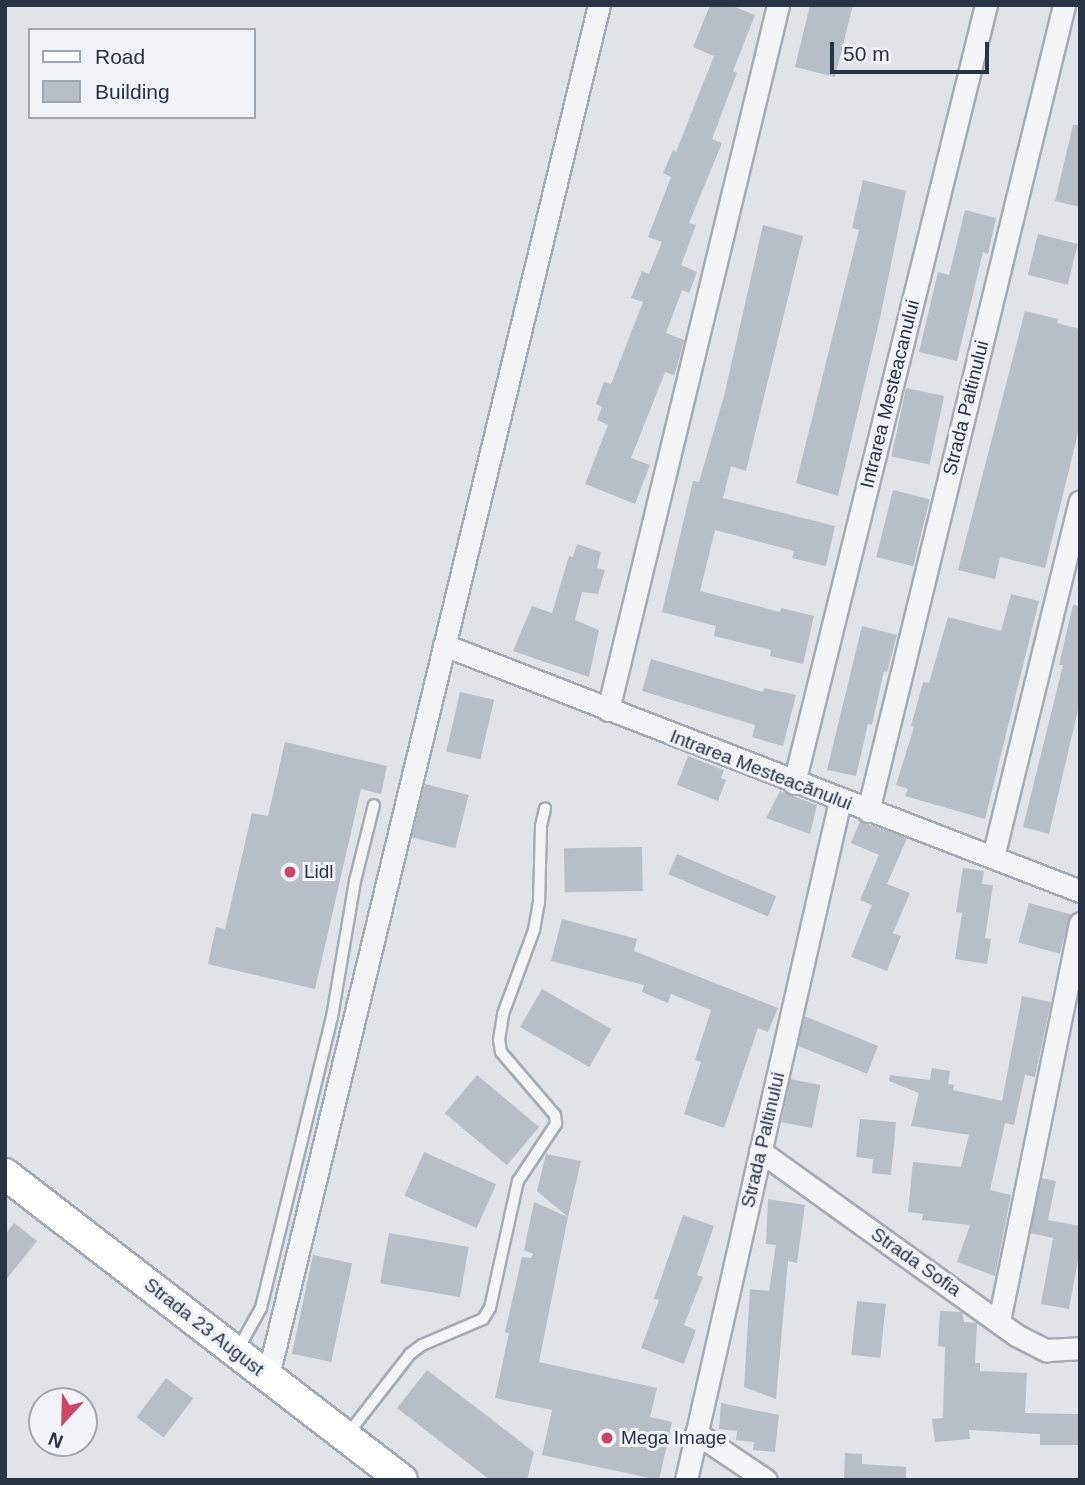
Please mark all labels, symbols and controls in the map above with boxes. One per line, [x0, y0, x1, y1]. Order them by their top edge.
legend [28, 28, 256, 119]
scale bar [833, 28, 992, 72]
text: 50 m [843, 42, 890, 65]
text: Road [95, 45, 145, 68]
text: Building [95, 80, 170, 103]
street label: Intrarea Mesteacanului [856, 297, 924, 491]
street label: Strada Paltinului [938, 338, 994, 478]
street label: Intrarea Mesteacănului [667, 725, 855, 815]
place label: Lidl [304, 861, 334, 883]
marker: Lidl [282, 864, 298, 880]
street label: Strada Paltinului [736, 1070, 790, 1210]
street label: Strada Sofia [867, 1223, 965, 1301]
street label: Strada 23 August [139, 1273, 269, 1381]
north arrow [28, 1387, 98, 1457]
place label: Mega Image [621, 1427, 727, 1449]
text: N [45, 1428, 66, 1452]
marker: Mega Image [599, 1430, 615, 1446]

